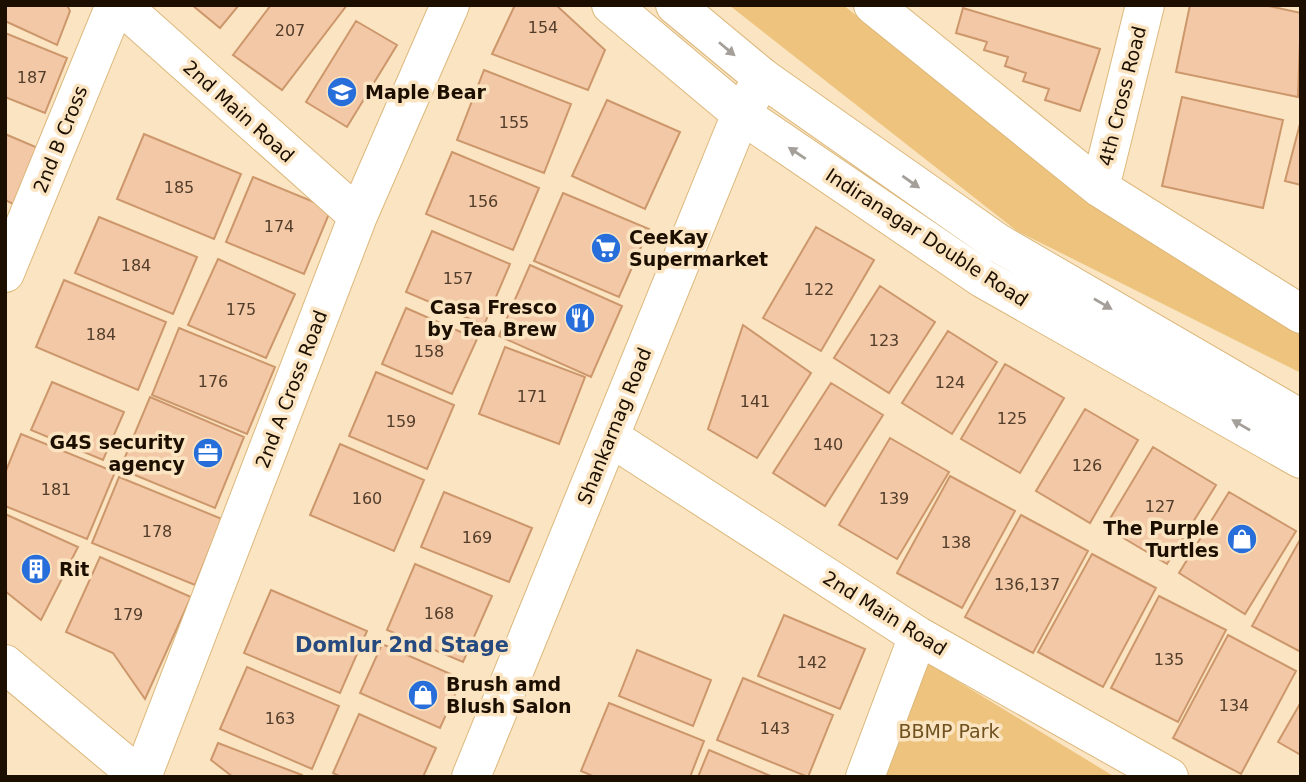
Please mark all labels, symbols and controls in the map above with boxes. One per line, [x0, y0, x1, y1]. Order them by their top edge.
house number: 154 [528, 18, 558, 37]
house number: 207 [275, 21, 305, 40]
street label: 4th Cross Road [1094, 24, 1150, 168]
one-way arrow [719, 41, 736, 56]
street label: 2nd Main Road [179, 56, 299, 166]
house number: 187 [17, 68, 47, 87]
school or university icon: Maple Bear [325, 75, 359, 109]
place label: Maple Bear [365, 81, 487, 103]
street label: 2nd B Cross [29, 82, 91, 196]
house number: 155 [499, 113, 529, 132]
one-way arrow [787, 146, 807, 159]
street label: Indiranagar Double Road [822, 163, 1032, 311]
one-way arrow [902, 175, 920, 189]
house number: 185 [164, 178, 194, 197]
house number: 156 [468, 192, 498, 211]
house number: 174 [264, 217, 294, 236]
place label: CeeKay Supermarket [629, 226, 768, 270]
supermarket icon: CeeKay Supermarket [589, 231, 623, 265]
house number: 184 [121, 256, 151, 275]
house number: 157 [443, 269, 473, 288]
house number: 122 [804, 280, 834, 299]
place label: Casa Fresco by Tea Brew [427, 296, 557, 340]
one-way arrow [1094, 298, 1113, 310]
house number: 175 [226, 300, 256, 319]
restaurant icon: Casa Fresco by Tea Brew [563, 301, 597, 335]
street label: 2nd A Cross Road [251, 307, 331, 471]
house number: 184 [86, 325, 116, 344]
house number: 123 [869, 331, 899, 350]
house number: 158 [414, 342, 444, 361]
street label: Shankarnag Road [573, 344, 655, 508]
house number: 176 [198, 372, 228, 391]
house number: 124 [935, 373, 965, 392]
house number: 171 [517, 387, 547, 406]
house number: 141 [740, 392, 770, 411]
house number: 125 [997, 409, 1027, 428]
house number: 159 [386, 412, 416, 431]
one-way arrow [1232, 419, 1251, 431]
place label: G4S security agency [50, 431, 186, 475]
house number: 140 [813, 435, 843, 454]
office icon: G4S security agency [191, 436, 225, 470]
house number: 126 [1072, 456, 1102, 475]
house number: 181 [41, 480, 71, 499]
house number: 160 [352, 489, 382, 508]
house number: 139 [879, 489, 909, 508]
house number: 127 [1145, 497, 1175, 516]
place label: The Purple Turtles [1103, 517, 1219, 561]
house number: 178 [142, 522, 172, 541]
shop icon: The Purple Turtles [1225, 522, 1259, 556]
house number: 169 [462, 528, 492, 547]
house number: 138 [941, 533, 971, 552]
building icon: Rit [19, 552, 53, 586]
place label: Rit [59, 558, 89, 580]
street label: 2nd Main Road [819, 566, 951, 660]
house number: 136,137 [994, 575, 1060, 594]
house number: 168 [424, 604, 454, 623]
house number: 179 [113, 605, 143, 624]
district label: Domlur 2nd Stage [295, 633, 509, 657]
house number: 135 [1154, 650, 1184, 669]
house number: 142 [797, 653, 827, 672]
place label: Brush amd Blush Salon [446, 673, 572, 717]
shop icon: Brush amd Blush Salon [406, 678, 440, 712]
house number: 134 [1219, 696, 1249, 715]
house number: 163 [265, 709, 295, 728]
house number: 143 [760, 719, 790, 738]
park label: BBMP Park [898, 720, 1000, 742]

